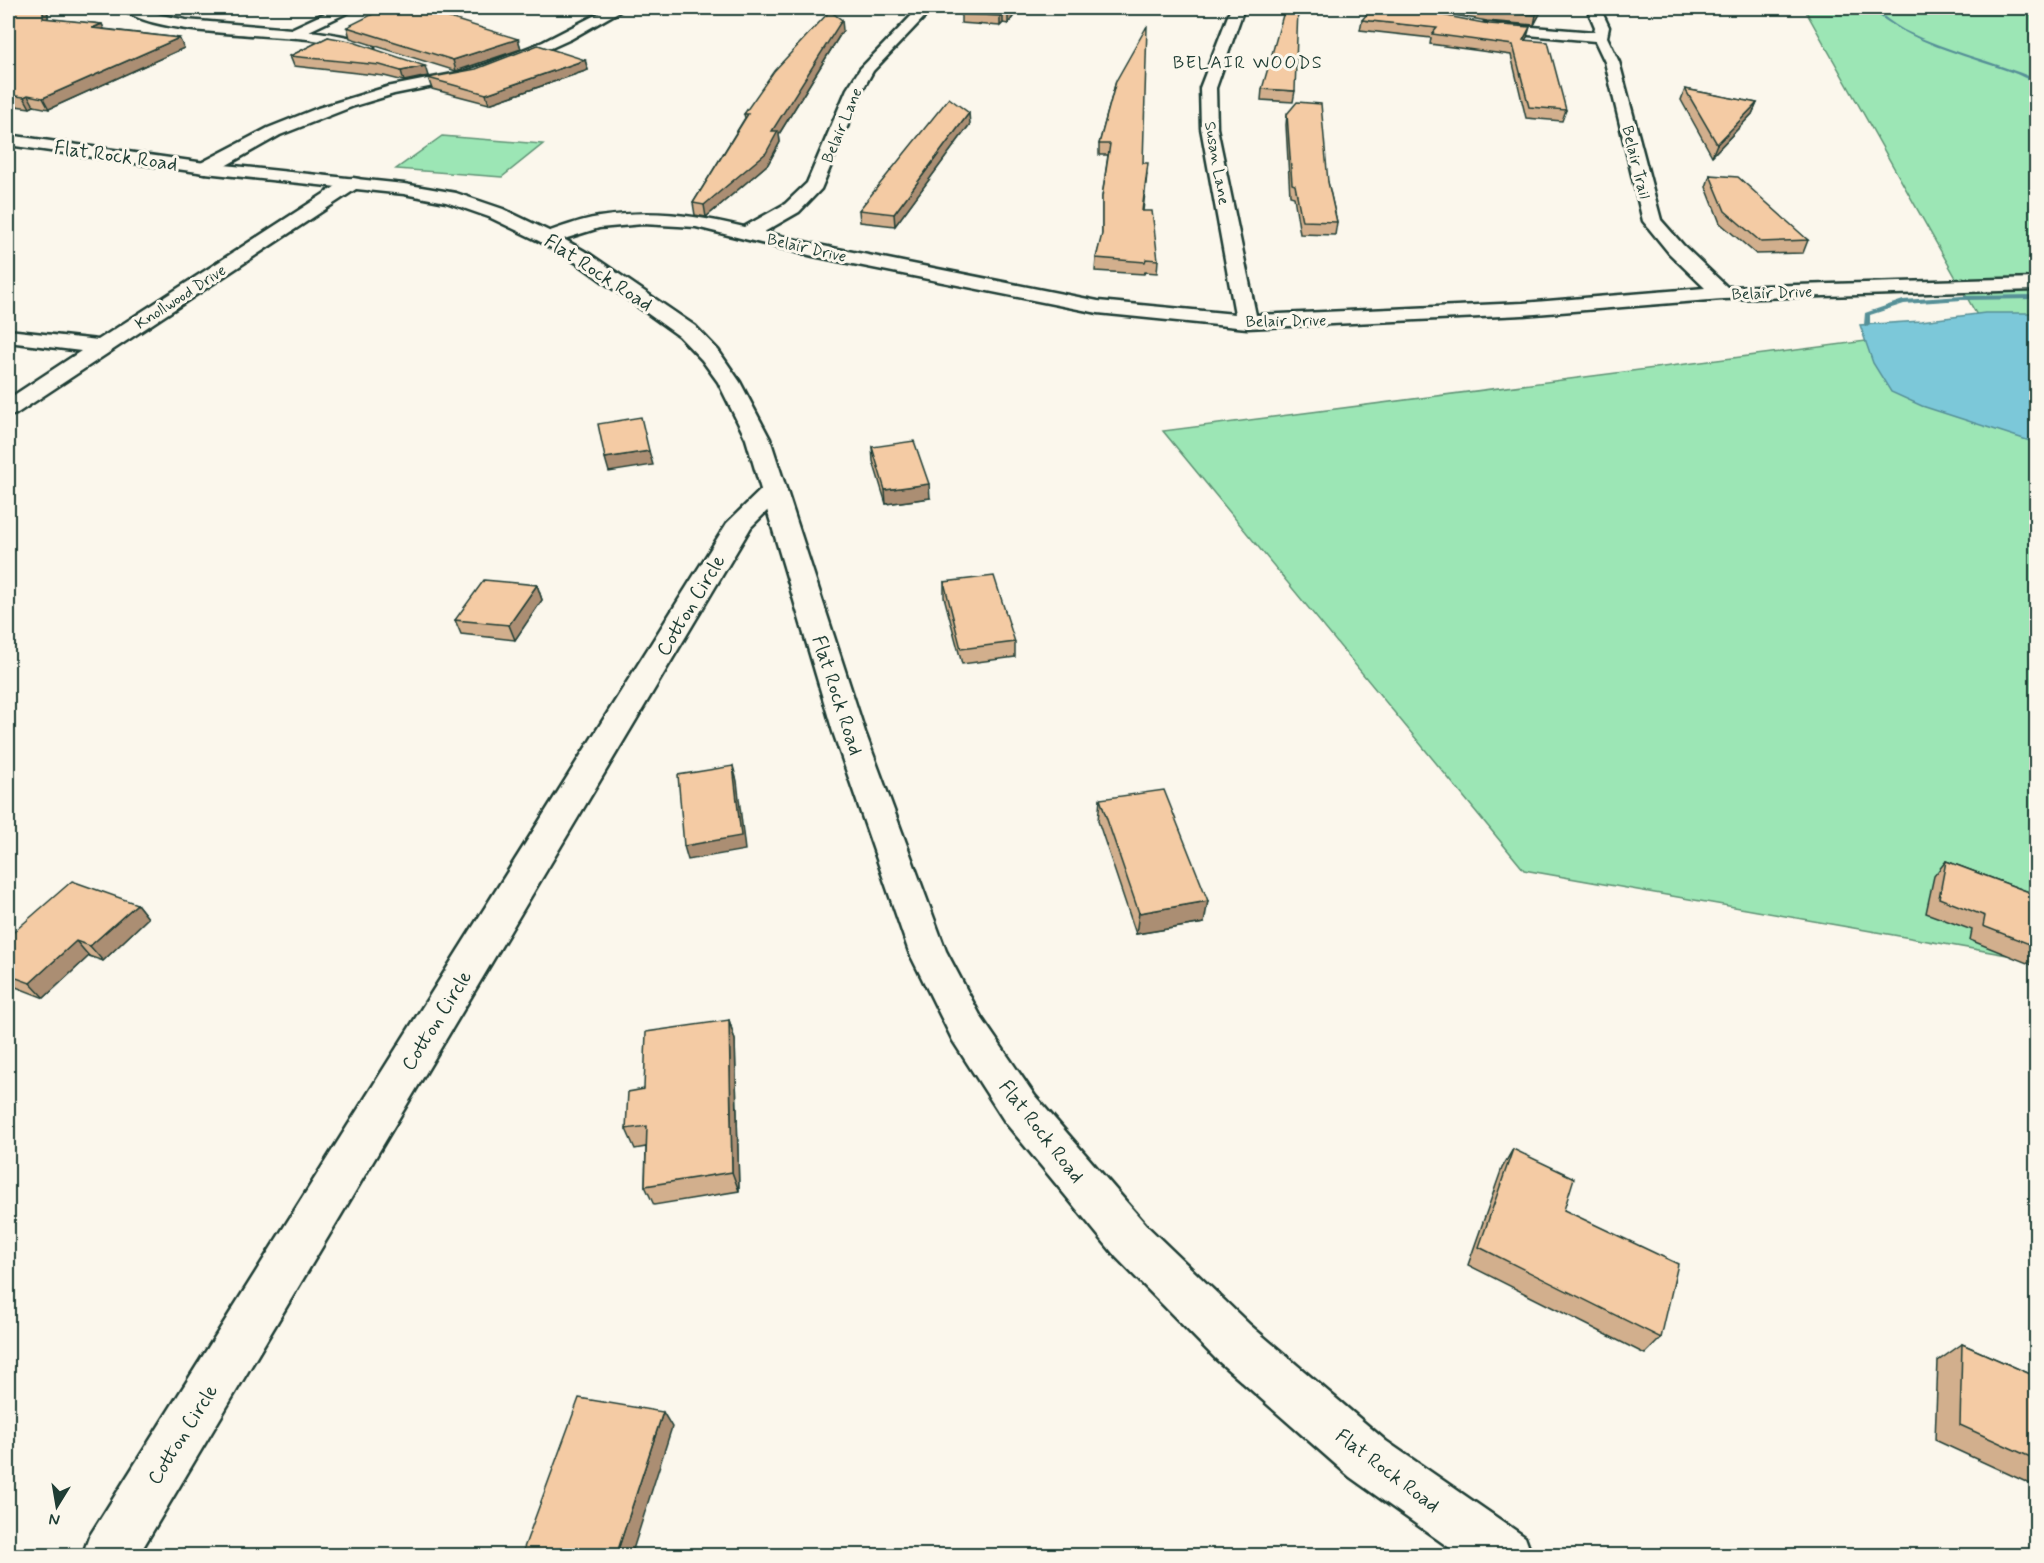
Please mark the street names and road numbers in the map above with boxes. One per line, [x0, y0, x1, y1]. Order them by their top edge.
street label: Belair Lane [817, 85, 868, 166]
street label: Susan Lane [1199, 120, 1234, 207]
street label: Belair Trail [1616, 124, 1655, 201]
street label: Flat Rock Road [52, 134, 179, 178]
street label: Flat Rock Road [539, 228, 658, 318]
street label: Belair Drive [765, 229, 848, 268]
street label: Knollwood Drive [131, 260, 230, 334]
street label: Belair Drive [1731, 282, 1813, 305]
street label: Belair Drive [1245, 310, 1327, 333]
street label: Cotton Circle [650, 550, 732, 662]
street label: Flat Rock Road [805, 632, 869, 759]
street label: Cotton Circle [396, 965, 479, 1076]
street label: Flat Rock Road [992, 1075, 1090, 1189]
street label: Cotton Circle [142, 1379, 225, 1490]
street label: Flat Rock Road [1329, 1423, 1445, 1519]

